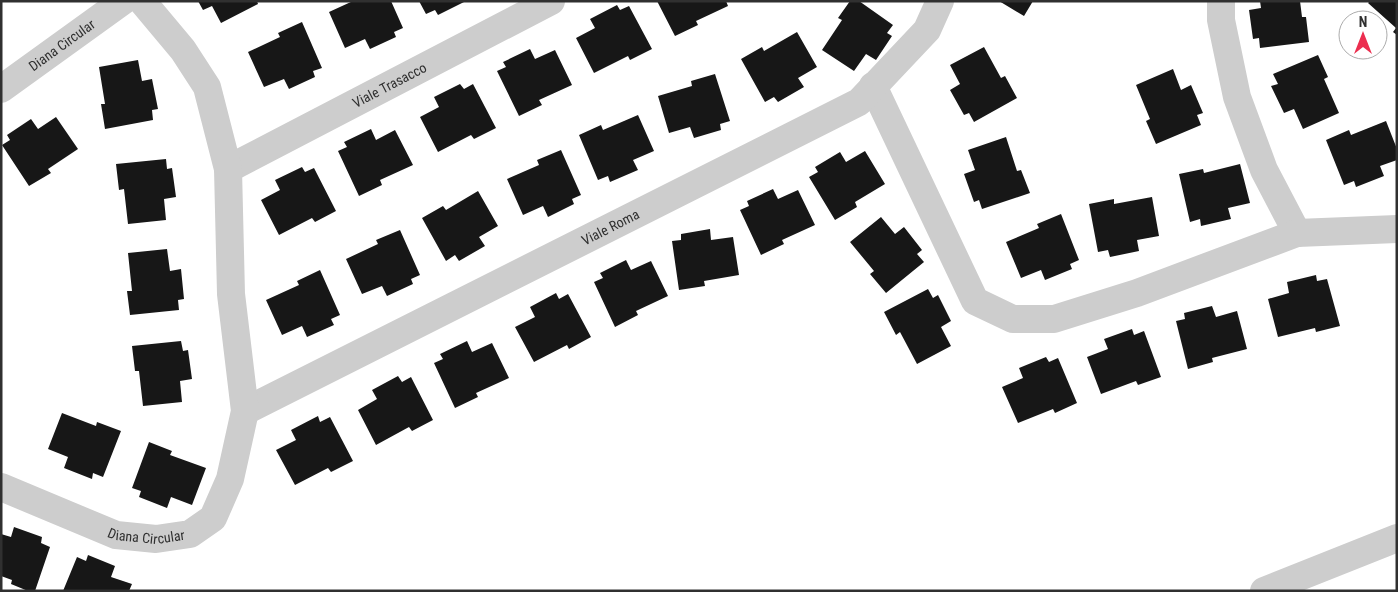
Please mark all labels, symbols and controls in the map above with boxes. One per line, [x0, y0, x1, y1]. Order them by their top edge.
north arrow [1338, 10, 1388, 60]
text: N [1359, 14, 1367, 30]
street label: Diana Circular [26, 16, 98, 74]
street label: Viale Trasacco [350, 59, 429, 111]
street label: Viale Roma [579, 206, 642, 248]
street label: Diana Circular [105, 524, 186, 547]

